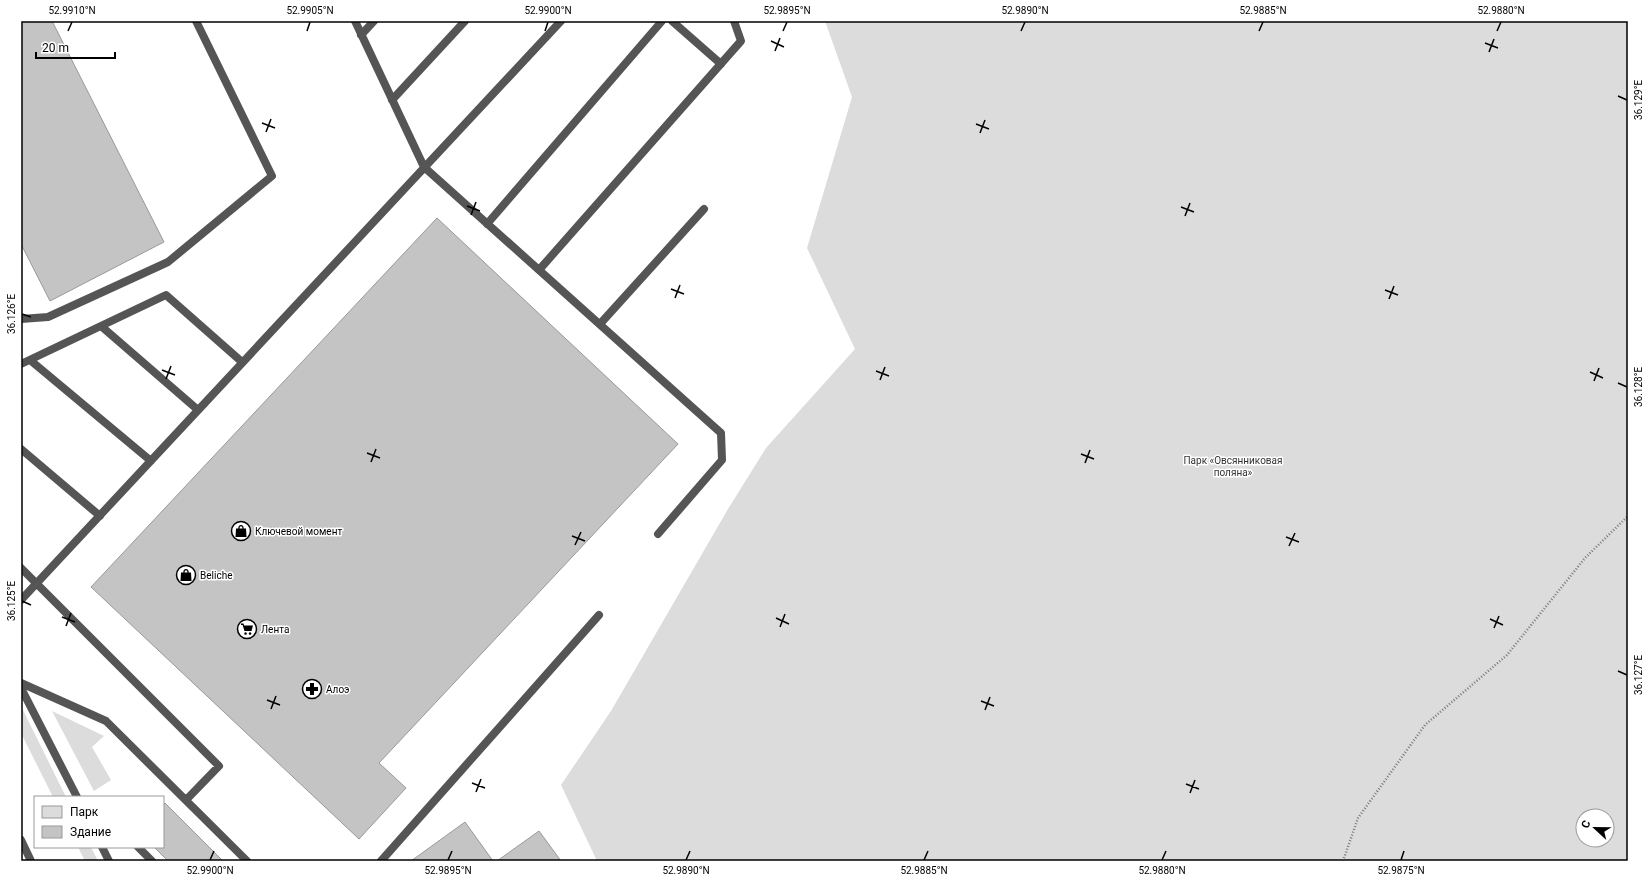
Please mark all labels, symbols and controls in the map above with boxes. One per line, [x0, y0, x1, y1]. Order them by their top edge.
text: 52.9910°N [48, 5, 96, 16]
text: 52.9905°N [286, 5, 334, 16]
text: 52.9900°N [524, 5, 572, 16]
text: 52.9895°N [763, 5, 811, 16]
text: 52.9890°N [1001, 5, 1049, 16]
text: 52.9885°N [1239, 5, 1287, 16]
text: 52.9880°N [1477, 5, 1525, 16]
scale bar [36, 34, 115, 60]
text: 20 m [42, 41, 69, 55]
text: 36.129°E [1633, 80, 1644, 120]
text: 36.126°E [6, 294, 17, 334]
text: 36.128°E [1633, 367, 1644, 407]
park label: Парк «Овсянниковая поляна» [1183, 455, 1283, 478]
shop icon: Ключевой момент [230, 520, 252, 542]
place label: Ключевой момент [255, 526, 342, 537]
shop icon: Beliche [175, 564, 197, 586]
place label: Beliche [200, 570, 232, 581]
text: 36.125°E [6, 581, 17, 621]
supermarket icon: Лента [236, 618, 258, 640]
place label: Лента [261, 624, 289, 635]
text: 36.127°E [1633, 655, 1644, 695]
pharmacy icon: Алоэ [301, 678, 323, 700]
place label: Алоэ [326, 684, 349, 695]
legend [34, 796, 164, 848]
text: Парк [70, 805, 99, 819]
north arrow [1575, 808, 1615, 848]
text: С [1579, 819, 1594, 830]
text: Здание [70, 825, 111, 839]
text: 52.9900°N [186, 865, 234, 876]
text: 52.9895°N [424, 865, 472, 876]
text: 52.9890°N [662, 865, 710, 876]
text: 52.9885°N [900, 865, 948, 876]
text: 52.9880°N [1138, 865, 1186, 876]
text: 52.9875°N [1377, 865, 1425, 876]

